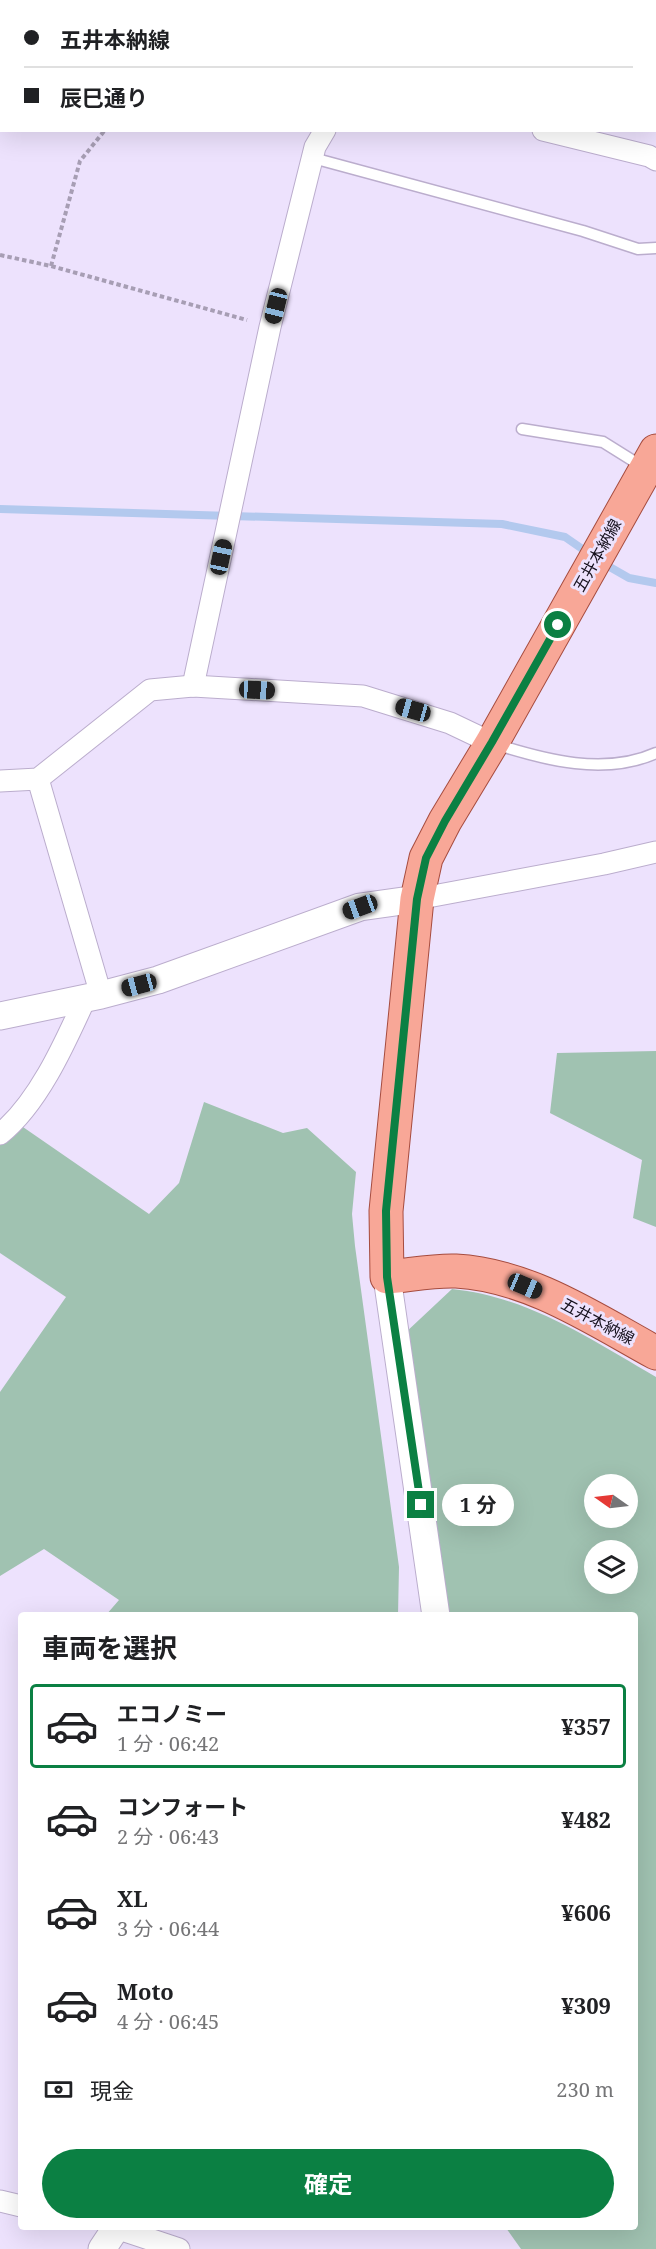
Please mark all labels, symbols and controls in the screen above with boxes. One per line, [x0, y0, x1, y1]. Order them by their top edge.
text: 五井本納線 [60, 24, 170, 54]
text: 辰巳通り [60, 82, 148, 112]
car [263, 286, 289, 326]
street label: 五井本納線 [568, 515, 626, 595]
car [208, 538, 234, 576]
route start [544, 611, 571, 638]
car [239, 680, 275, 700]
car [393, 696, 433, 724]
car [340, 892, 380, 922]
car [119, 972, 159, 998]
car [505, 1271, 545, 1301]
street label: 五井本納線 [558, 1293, 638, 1349]
north arrow [584, 1474, 638, 1528]
map controls [584, 1474, 638, 1594]
callout: 1 分 [442, 1484, 514, 1526]
route end [407, 1491, 434, 1518]
text: 1 分 [460, 1491, 496, 1518]
button: layers [584, 1540, 638, 1594]
text: 車両を選択 [42, 1629, 177, 1666]
text: エコノミー [117, 1698, 227, 1728]
icon: car [45, 1699, 99, 1753]
text: ¥357 [561, 1711, 611, 1741]
text: 1 分 · 06:42 [117, 1730, 219, 1757]
text: コンフォート [117, 1791, 248, 1821]
icon: car [45, 1792, 99, 1846]
text: ¥482 [561, 1804, 611, 1834]
text: 2 分 · 06:43 [117, 1823, 219, 1850]
text: XL [117, 1883, 148, 1913]
icon: car [45, 1885, 99, 1939]
text: ¥606 [561, 1897, 611, 1927]
text: 3 分 · 06:44 [117, 1915, 219, 1942]
text: Moto [117, 1976, 174, 2006]
icon: car [45, 1978, 99, 2032]
text: ¥309 [561, 1990, 611, 2020]
text: 4 分 · 06:45 [117, 2008, 219, 2035]
icon: cash [42, 2073, 75, 2106]
text: 現金 [90, 2075, 134, 2105]
text: 230 m [556, 2076, 614, 2103]
button: 確定 [42, 2149, 614, 2218]

